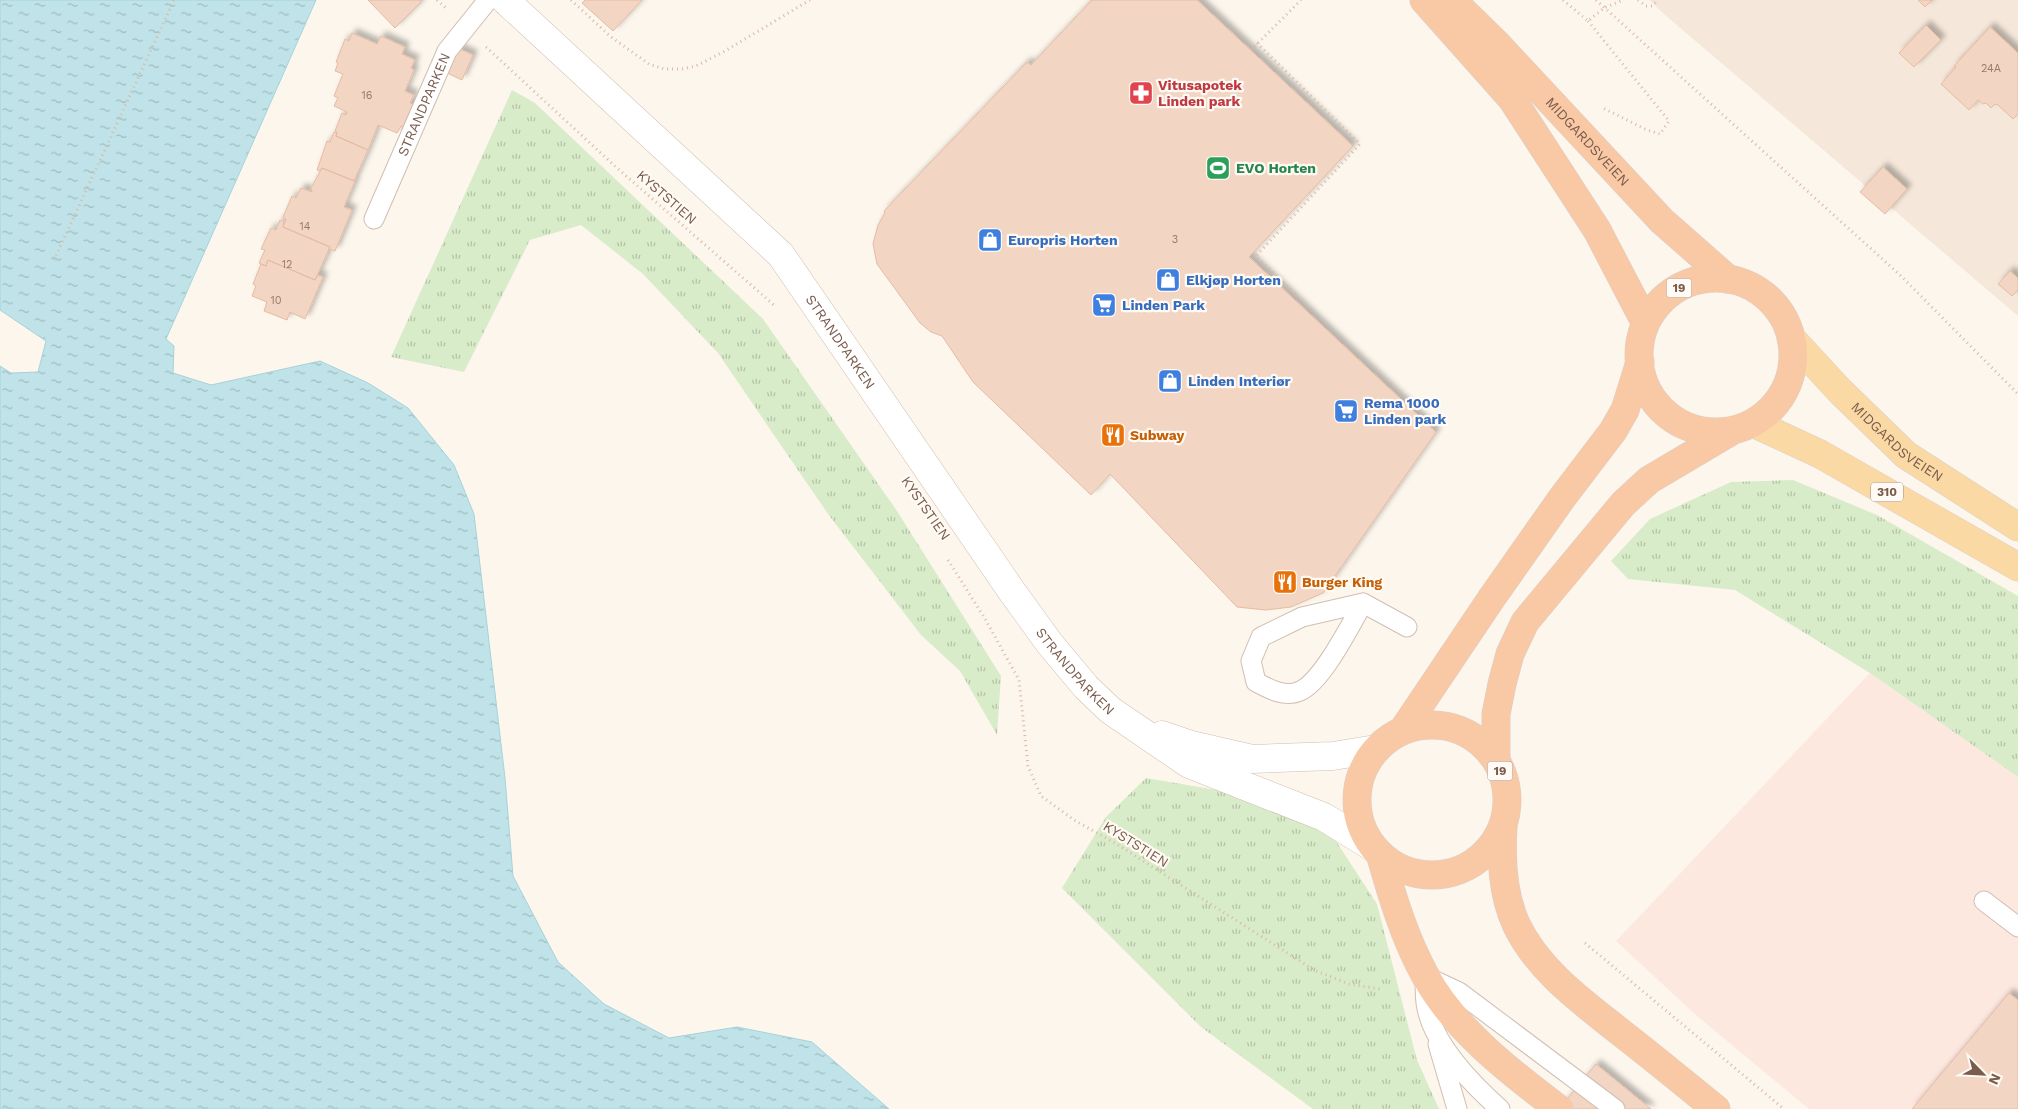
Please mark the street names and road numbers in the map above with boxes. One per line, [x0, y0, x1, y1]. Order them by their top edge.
street label: STRANDPARKEN [394, 50, 453, 158]
street label: MIDGARDSVEIEN [1543, 94, 1633, 189]
street label: KYSTSTIEN [634, 167, 700, 227]
road number: 19 [1666, 278, 1692, 298]
street label: STRANDPARKEN [803, 292, 879, 392]
street label: MIDGARDSVEIEN [1848, 399, 1946, 485]
street label: KYSTSTIEN [898, 473, 954, 543]
road number: 310 [1871, 482, 1903, 502]
street label: STRANDPARKEN [1033, 625, 1118, 718]
road number: 19 [1488, 761, 1512, 780]
street label: KYSTSTIEN [1100, 818, 1172, 870]

